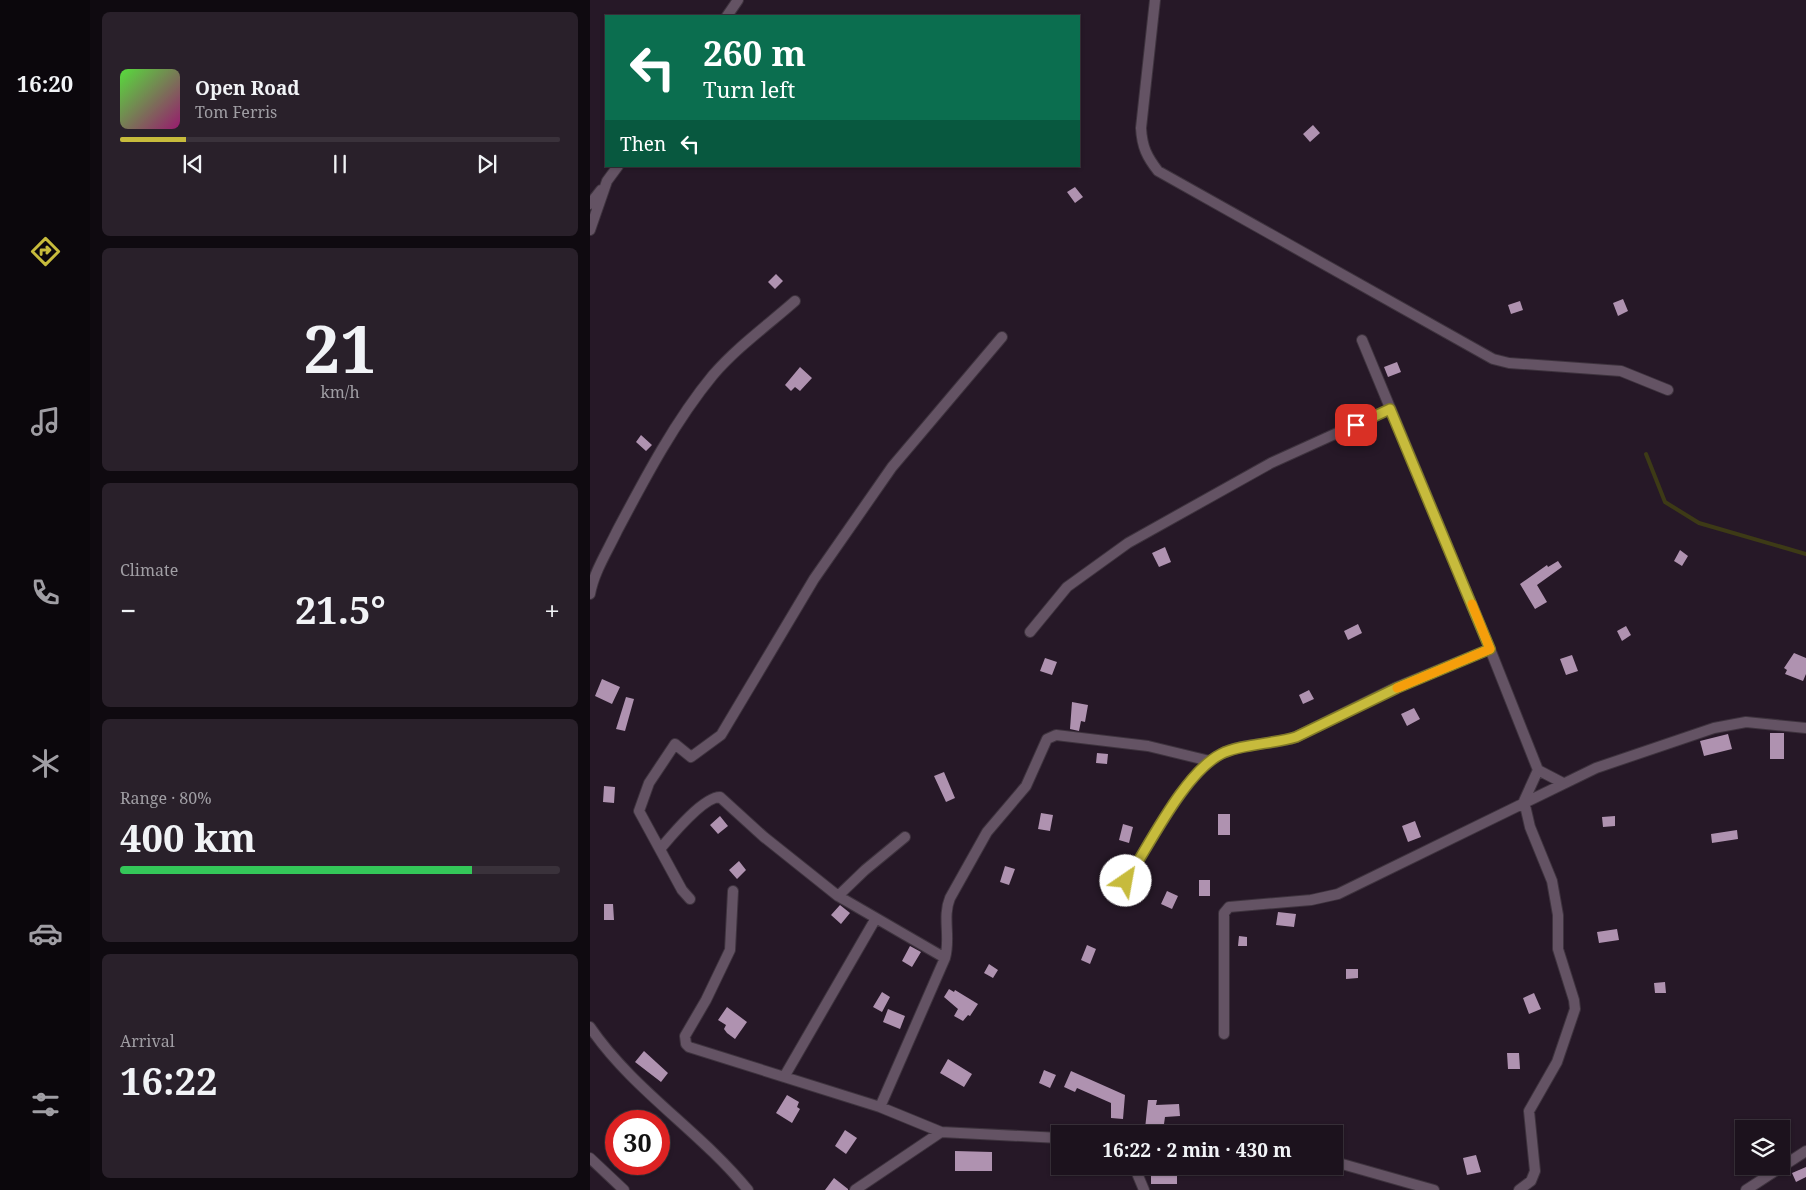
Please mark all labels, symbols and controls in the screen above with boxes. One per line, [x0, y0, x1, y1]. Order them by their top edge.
text: 260 m [703, 29, 806, 76]
icon: left [620, 35, 685, 100]
text: 16:20 [17, 68, 73, 98]
text: Turn left [703, 74, 795, 104]
text: Open Road [195, 75, 300, 101]
text: Tom Ferris [195, 101, 277, 123]
icon: left [676, 130, 704, 158]
text: Then [620, 131, 666, 157]
icon: previous [179, 150, 207, 178]
icon: pause [326, 150, 354, 178]
icon: next [473, 150, 501, 178]
icon: directions [28, 234, 63, 269]
text: 21 [303, 304, 377, 392]
text: km/h [320, 381, 360, 403]
icon: music [28, 404, 63, 439]
pin [1335, 404, 1377, 446]
icon: arrive [1342, 411, 1370, 439]
text: Climate [120, 559, 178, 581]
icon: phone [28, 575, 63, 610]
text: 21.5° [295, 583, 386, 635]
text: − [120, 591, 136, 629]
text: + [544, 591, 560, 629]
icon: climate [28, 746, 63, 781]
text: Range · 80% [120, 787, 212, 809]
text: 400 km [120, 811, 256, 863]
position arrow [1099, 854, 1151, 906]
icon: car [28, 916, 63, 951]
text: Arrival [120, 1030, 175, 1052]
text: 16:22 [120, 1054, 217, 1106]
icon: filters [28, 1087, 63, 1122]
speed limit sign: 30 [605, 1110, 670, 1175]
map controls [1735, 1120, 1790, 1175]
button: layers [1735, 1120, 1790, 1175]
text: 16:22 · 2 min · 430 m [1102, 1137, 1292, 1163]

